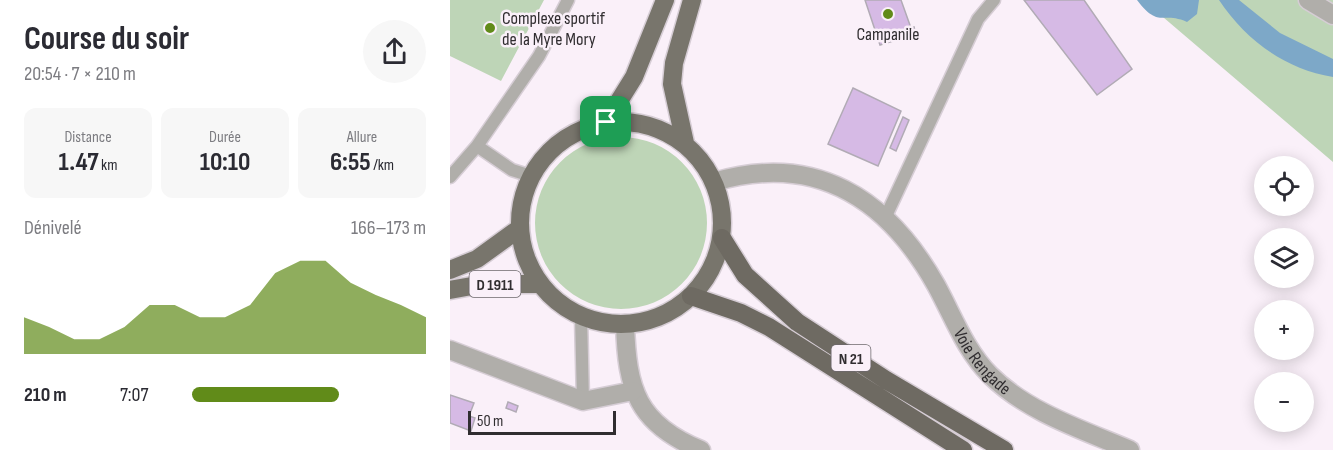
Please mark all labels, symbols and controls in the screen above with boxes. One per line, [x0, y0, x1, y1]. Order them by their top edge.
marker: Campanile [881, 7, 895, 21]
place label: Complexe sportif de la Myre Mory [502, 8, 606, 50]
text: Course du soir [24, 19, 189, 59]
button: share [363, 20, 426, 83]
marker: Complexe sportif de la Myre Mory [483, 21, 497, 35]
place label: Campanile [857, 24, 919, 45]
text: 20:54 · 7 × 210 m [24, 62, 136, 86]
pin [580, 96, 631, 147]
icon: arrive [589, 105, 622, 138]
text: Distance [64, 128, 112, 147]
text: Durée [209, 128, 241, 147]
text: Allure [347, 128, 377, 147]
text: 1.47 [59, 147, 99, 178]
text: 10:10 [200, 147, 250, 178]
text: 6:55 [330, 147, 371, 178]
text: km [99, 156, 117, 175]
text: /km [371, 156, 394, 175]
map controls [1254, 156, 1314, 432]
button: locate [1254, 156, 1314, 216]
text: Dénivelé [24, 216, 82, 240]
text: 166–173 m [351, 216, 426, 240]
button: layers [1254, 228, 1314, 288]
road number: D 1911 [470, 271, 520, 297]
button: + [1254, 300, 1314, 360]
street label: Voie Rengade [949, 325, 1015, 400]
road number: N 21 [832, 345, 870, 371]
button: − [1254, 372, 1314, 432]
text: 210 m [24, 383, 67, 407]
text: 7:07 [120, 383, 149, 407]
scale bar [468, 408, 616, 436]
text: 50 m [477, 412, 503, 431]

